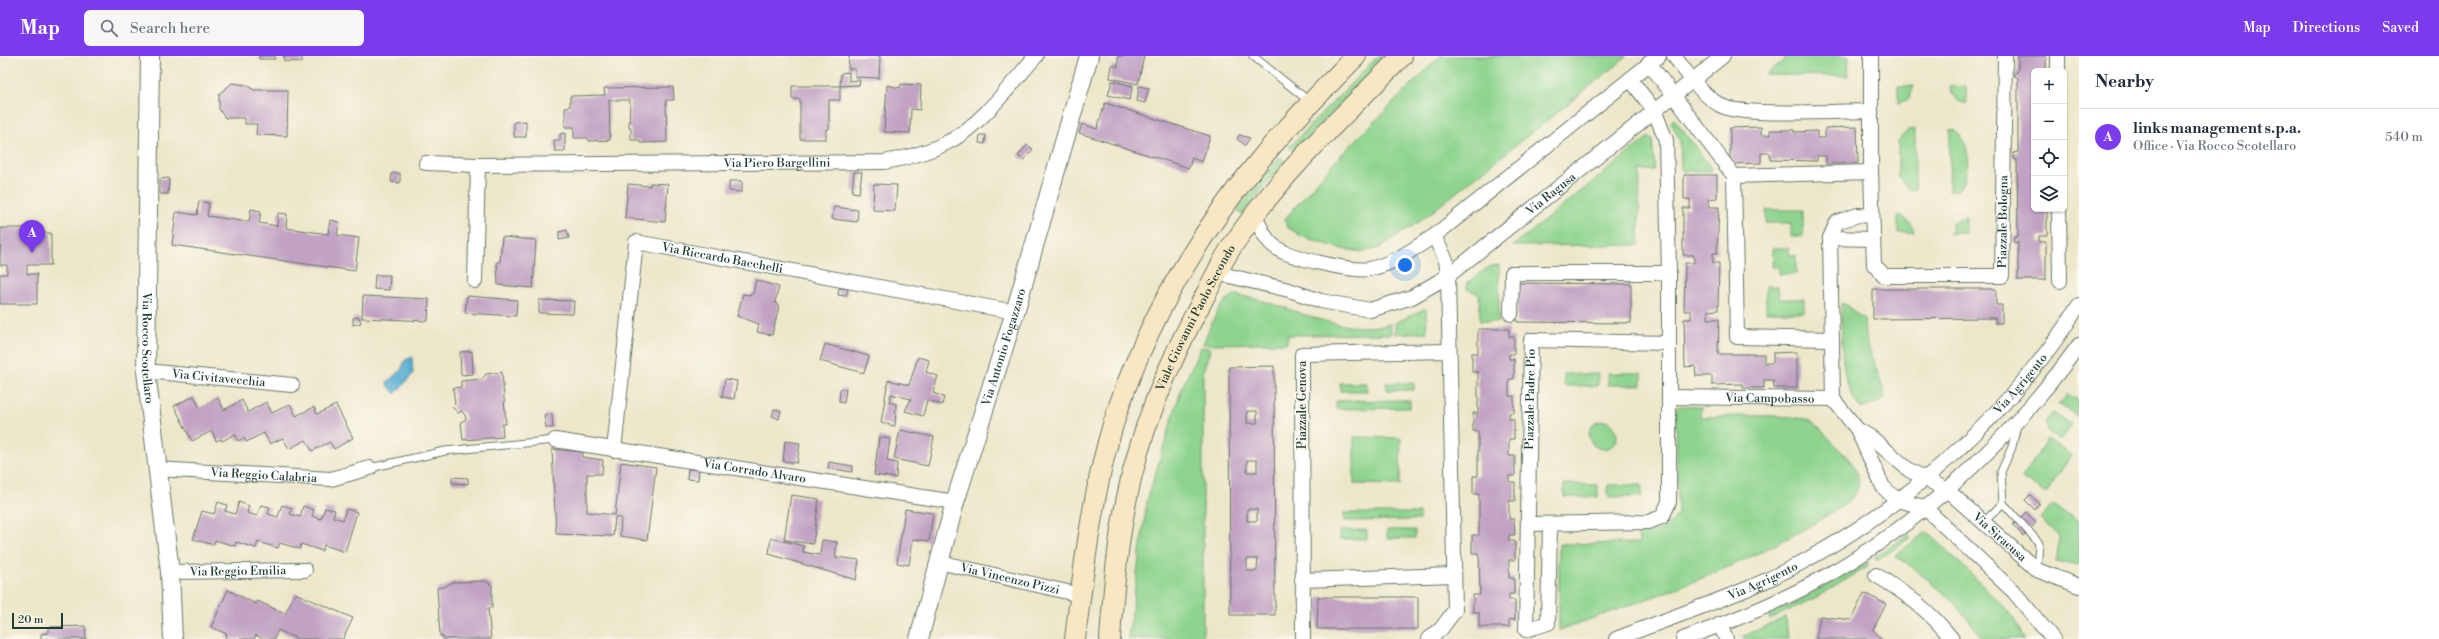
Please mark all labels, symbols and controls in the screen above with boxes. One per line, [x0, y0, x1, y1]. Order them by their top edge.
search box [84, 10, 364, 46]
text: Map [20, 16, 60, 40]
icon: search [98, 17, 120, 39]
text: Search here [130, 19, 210, 38]
text: Map [2243, 19, 2271, 37]
text: Directions [2293, 19, 2360, 37]
text: Saved [2382, 19, 2419, 37]
map controls [2031, 68, 2067, 212]
button: + [2031, 68, 2067, 104]
text: Nearby [2095, 71, 2154, 93]
button: − [2031, 104, 2067, 140]
text: links management s.p.a. [2133, 119, 2301, 138]
text: A [2103, 129, 2113, 145]
text: 540 m [2385, 129, 2423, 145]
text: Office · Via Rocco Scotellaro [2133, 138, 2296, 154]
button: locate [2031, 140, 2067, 176]
street label: Via Piero Bargellini [722, 155, 831, 171]
street label: Via Ragusa [1522, 169, 1580, 219]
street label: Piazzale Bologna [1995, 174, 2011, 268]
button: layers [2031, 176, 2067, 212]
pin: A [19, 220, 45, 253]
street label: Via Riccardo Bacchelli [660, 240, 784, 277]
street label: Viale Giovanni Paolo Secondo [1153, 242, 1239, 394]
your location [1395, 255, 1415, 275]
street label: Via Antonio Fogazzaro [978, 286, 1030, 409]
street label: Via Rocco Scotellaro [138, 291, 157, 405]
street label: Piazzale Padre Pio [1522, 348, 1539, 450]
street label: Via Agrigento [1990, 350, 2051, 418]
street label: Piazzale Genova [1295, 360, 1310, 449]
street label: Via Civitavecchia [170, 366, 267, 391]
street label: Via Campobasso [1724, 391, 1815, 407]
street label: Via Corrado Alvaro [701, 456, 807, 487]
street label: Via Reggio Calabria [209, 465, 318, 486]
street label: Via Siracusa [1969, 509, 2030, 566]
street label: Via Agrigento [1725, 559, 1801, 604]
street label: Via Vincenzo Pizzi [958, 560, 1061, 598]
street label: Via Reggio Emilia [189, 563, 287, 580]
scale bar [12, 611, 63, 630]
text: 20 m [18, 613, 43, 627]

